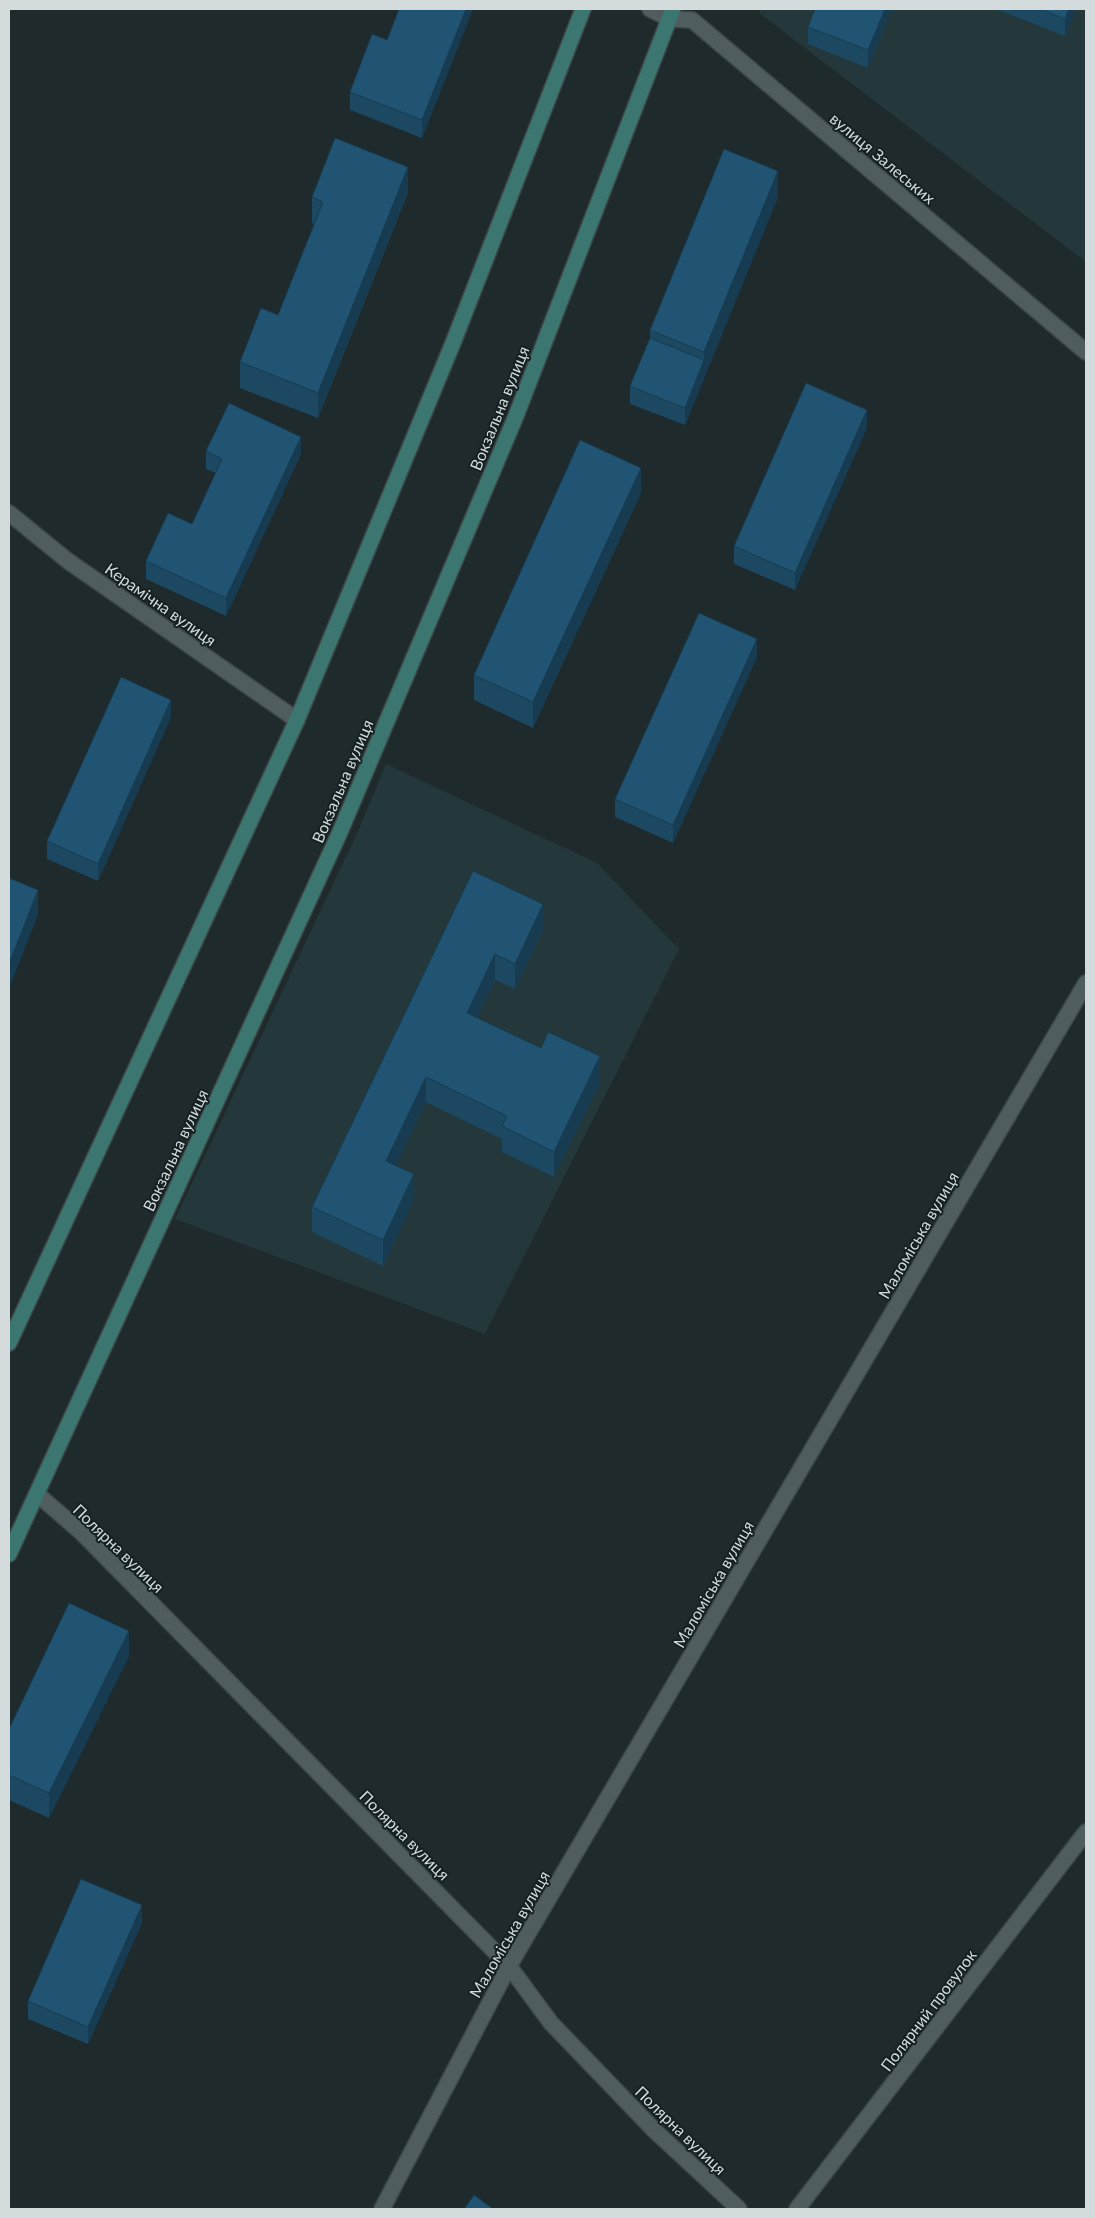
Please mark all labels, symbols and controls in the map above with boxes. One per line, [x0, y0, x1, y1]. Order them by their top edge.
street label: вулиця Залеських [827, 109, 939, 207]
street label: Вокзальна вулиця [465, 343, 533, 473]
street label: Керамічна вулиця [102, 559, 220, 649]
street label: Вокзальна вулиця [307, 716, 377, 846]
street label: Вокзальна вулиця [138, 1086, 212, 1214]
street label: Маломіська вулиця [874, 1168, 962, 1302]
street label: Полярна вулиця [70, 1500, 168, 1596]
street label: Маломіська вулиця [669, 1517, 757, 1651]
street label: Полярна вулиця [356, 1786, 454, 1884]
street label: Маломіська вулиця [465, 1867, 553, 2001]
street label: Полярний провулок [876, 1945, 980, 2074]
street label: Полярна вулиця [632, 2082, 730, 2178]

